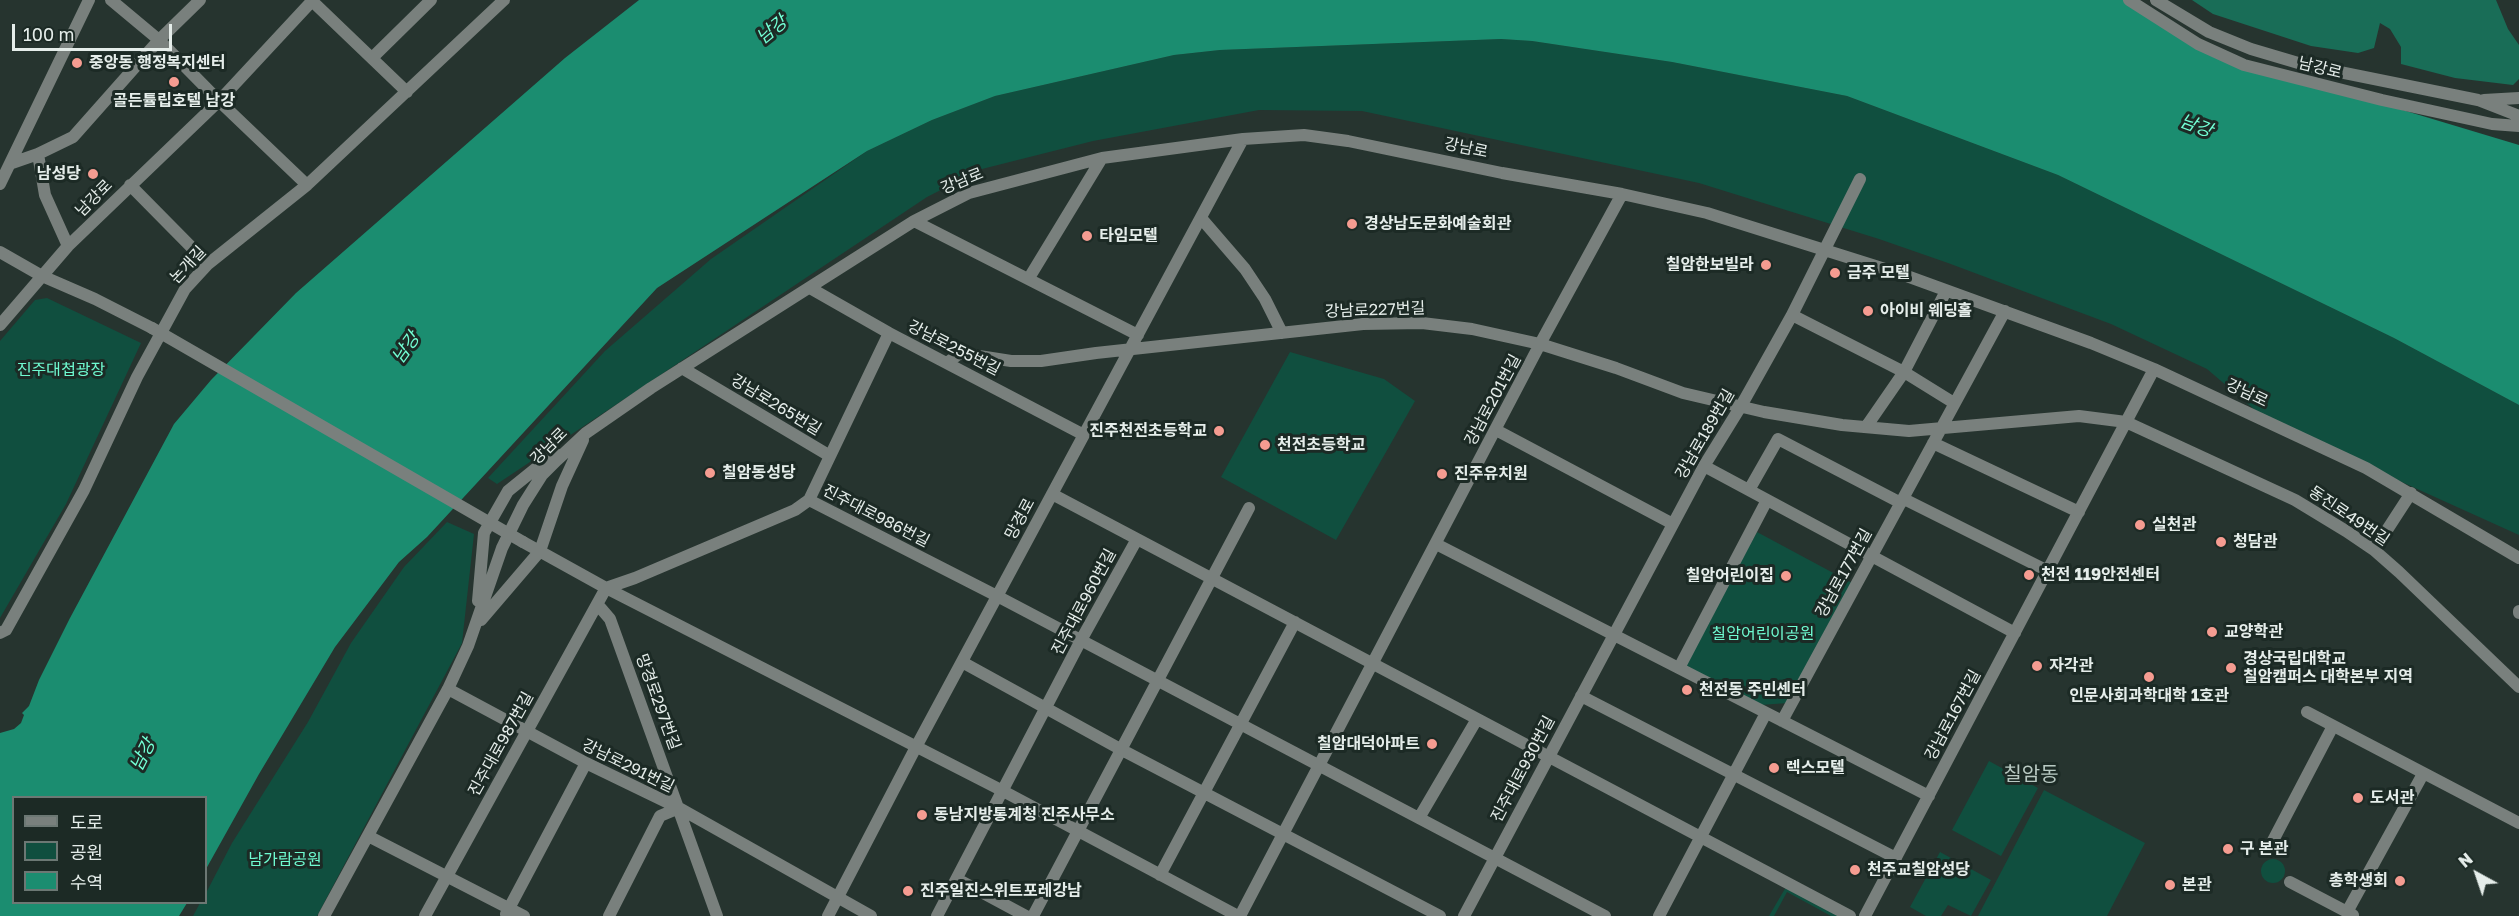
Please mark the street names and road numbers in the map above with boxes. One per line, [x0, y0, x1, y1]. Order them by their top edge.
street label: 남강로 [2296, 53, 2344, 83]
street label: 강남로 [1442, 134, 1490, 162]
street label: 강남로 [938, 164, 986, 198]
street label: 남강로 [72, 176, 116, 220]
street label: 논개길 [166, 242, 210, 288]
street label: 강남로227번길 [1324, 299, 1426, 321]
street label: 강남로255번길 [904, 316, 1004, 380]
street label: 강남로201번길 [1461, 351, 1525, 449]
street label: 강남로265번길 [727, 371, 825, 439]
street label: 강남로 [2223, 375, 2271, 411]
street label: 강남로189번길 [1671, 386, 1739, 482]
street label: 강남로 [527, 424, 571, 468]
street label: 진주대로986번길 [819, 481, 933, 551]
street label: 동진로49번길 [2305, 482, 2393, 550]
street label: 망경로 [1001, 495, 1039, 543]
street label: 강남로177번길 [1812, 525, 1876, 621]
street label: 진주대로960번길 [1048, 546, 1120, 658]
street label: 망경로297번길 [632, 651, 684, 753]
street label: 강남로167번길 [1921, 667, 1985, 763]
street label: 진주대로987번길 [464, 689, 538, 799]
street label: 진주대로930번길 [1487, 713, 1559, 825]
street label: 강남로291번길 [579, 735, 677, 797]

